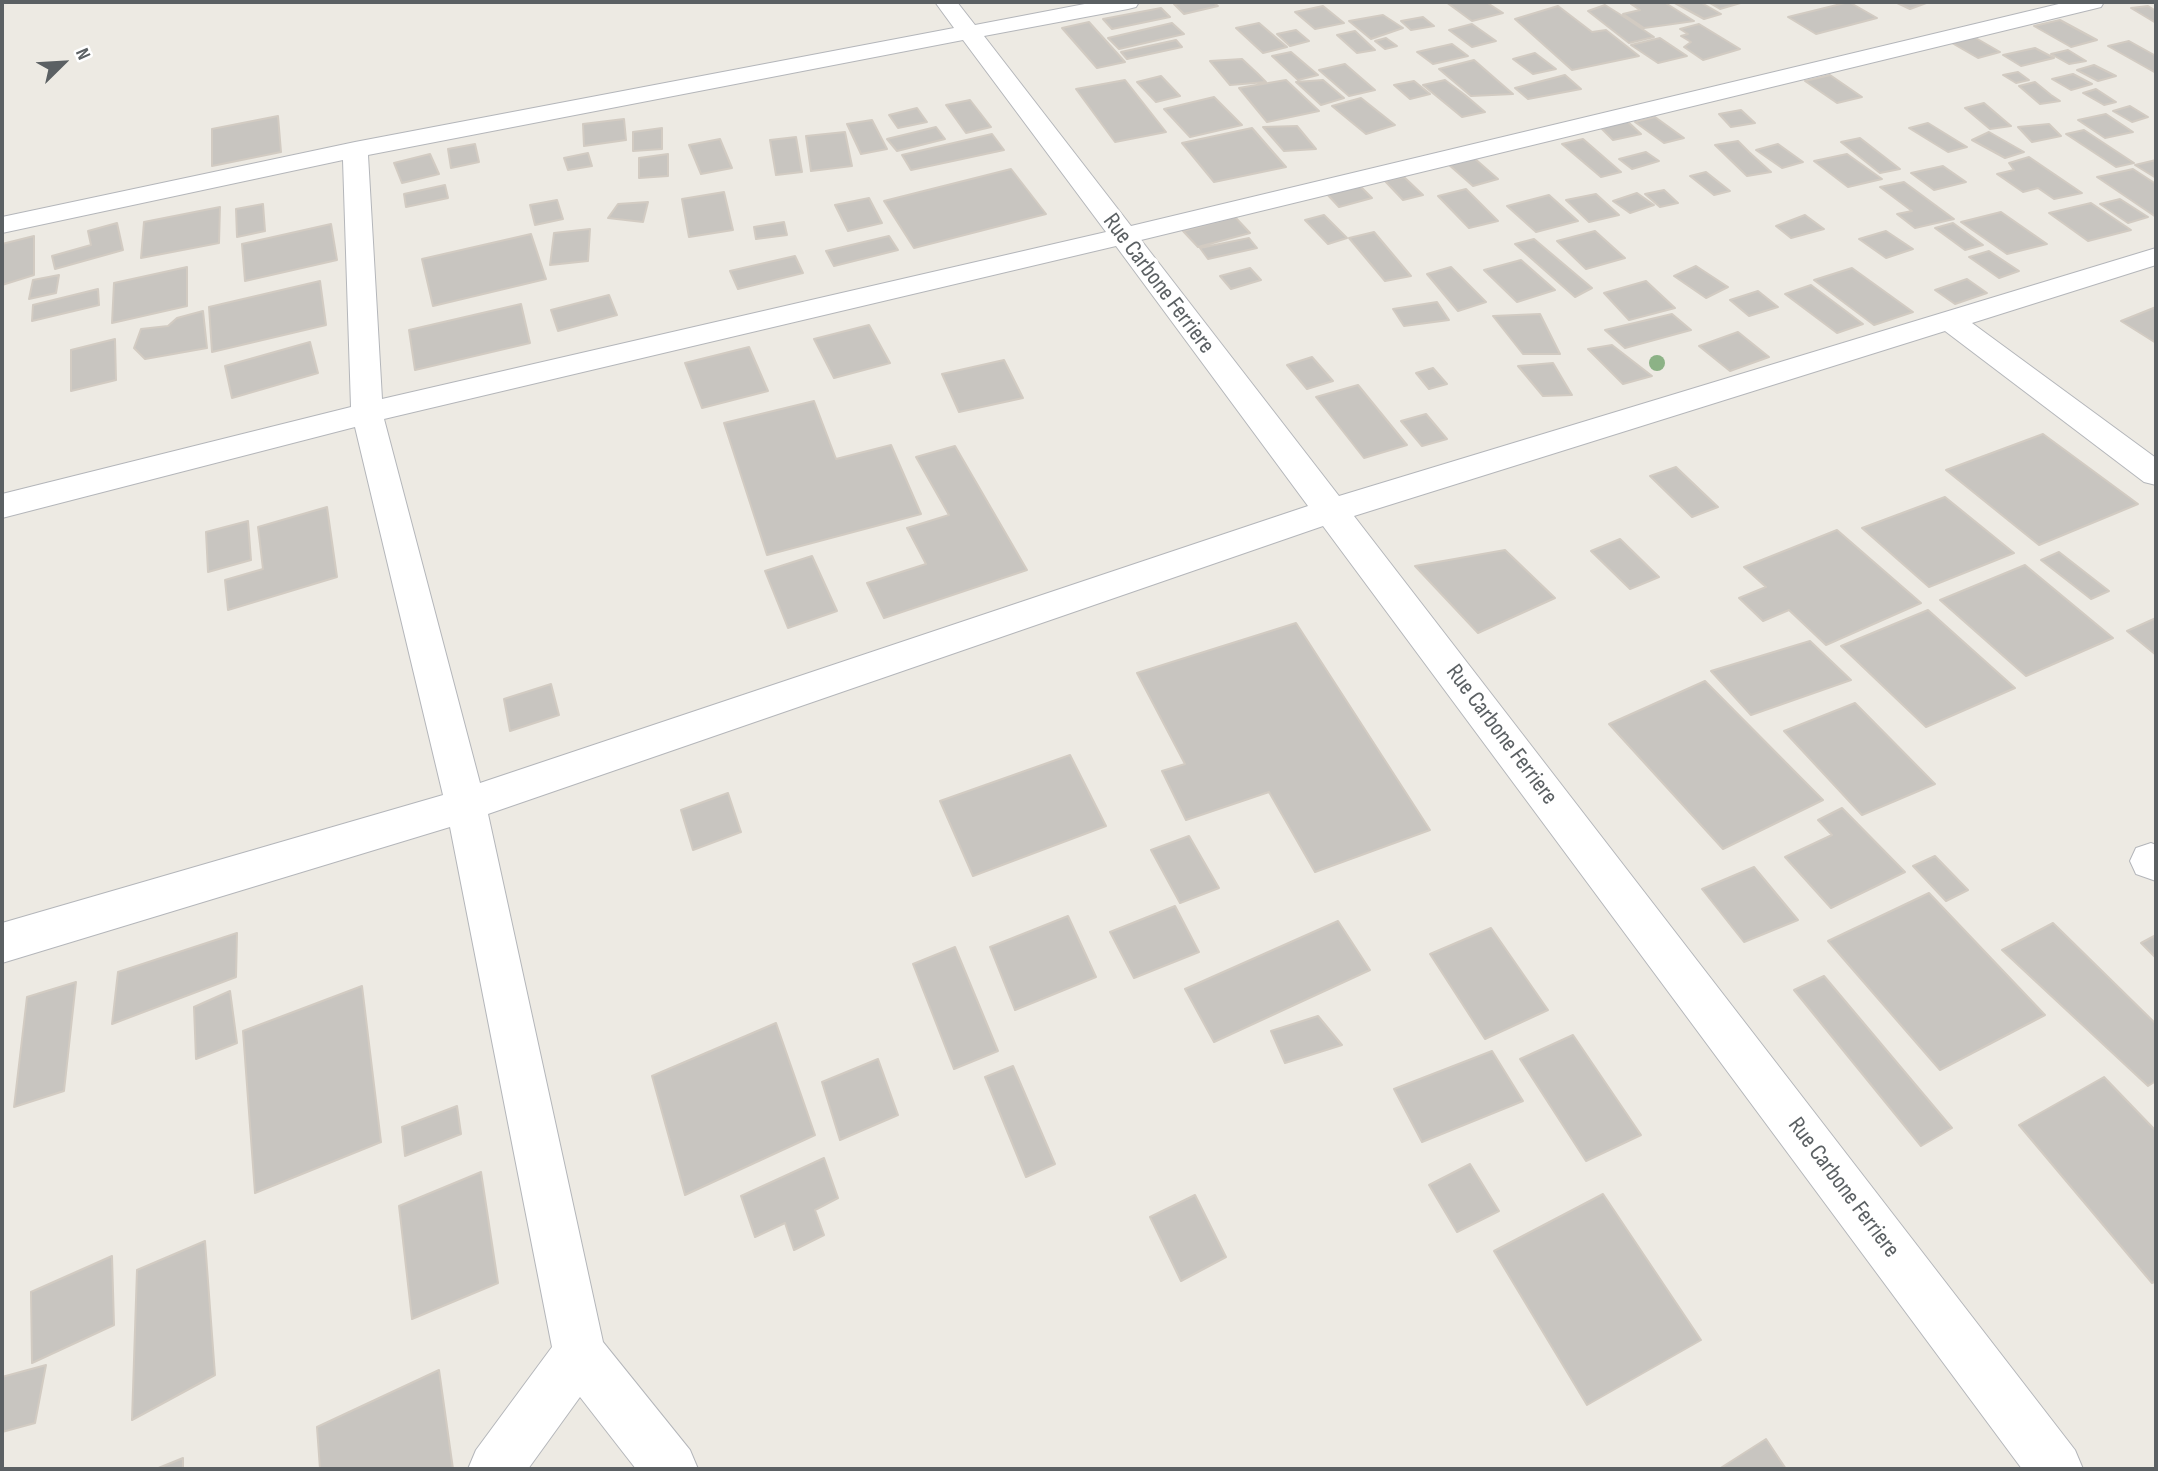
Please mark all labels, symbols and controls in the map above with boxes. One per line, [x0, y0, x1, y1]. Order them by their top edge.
north arrow [28, 28, 98, 98]
text: N [70, 45, 95, 64]
street label: Rue Carbone Ferriere [1096, 208, 1220, 360]
street label: Rue Carbone Ferriere [1439, 659, 1563, 811]
street label: Rue Carbone Ferriere [1781, 1112, 1905, 1264]

